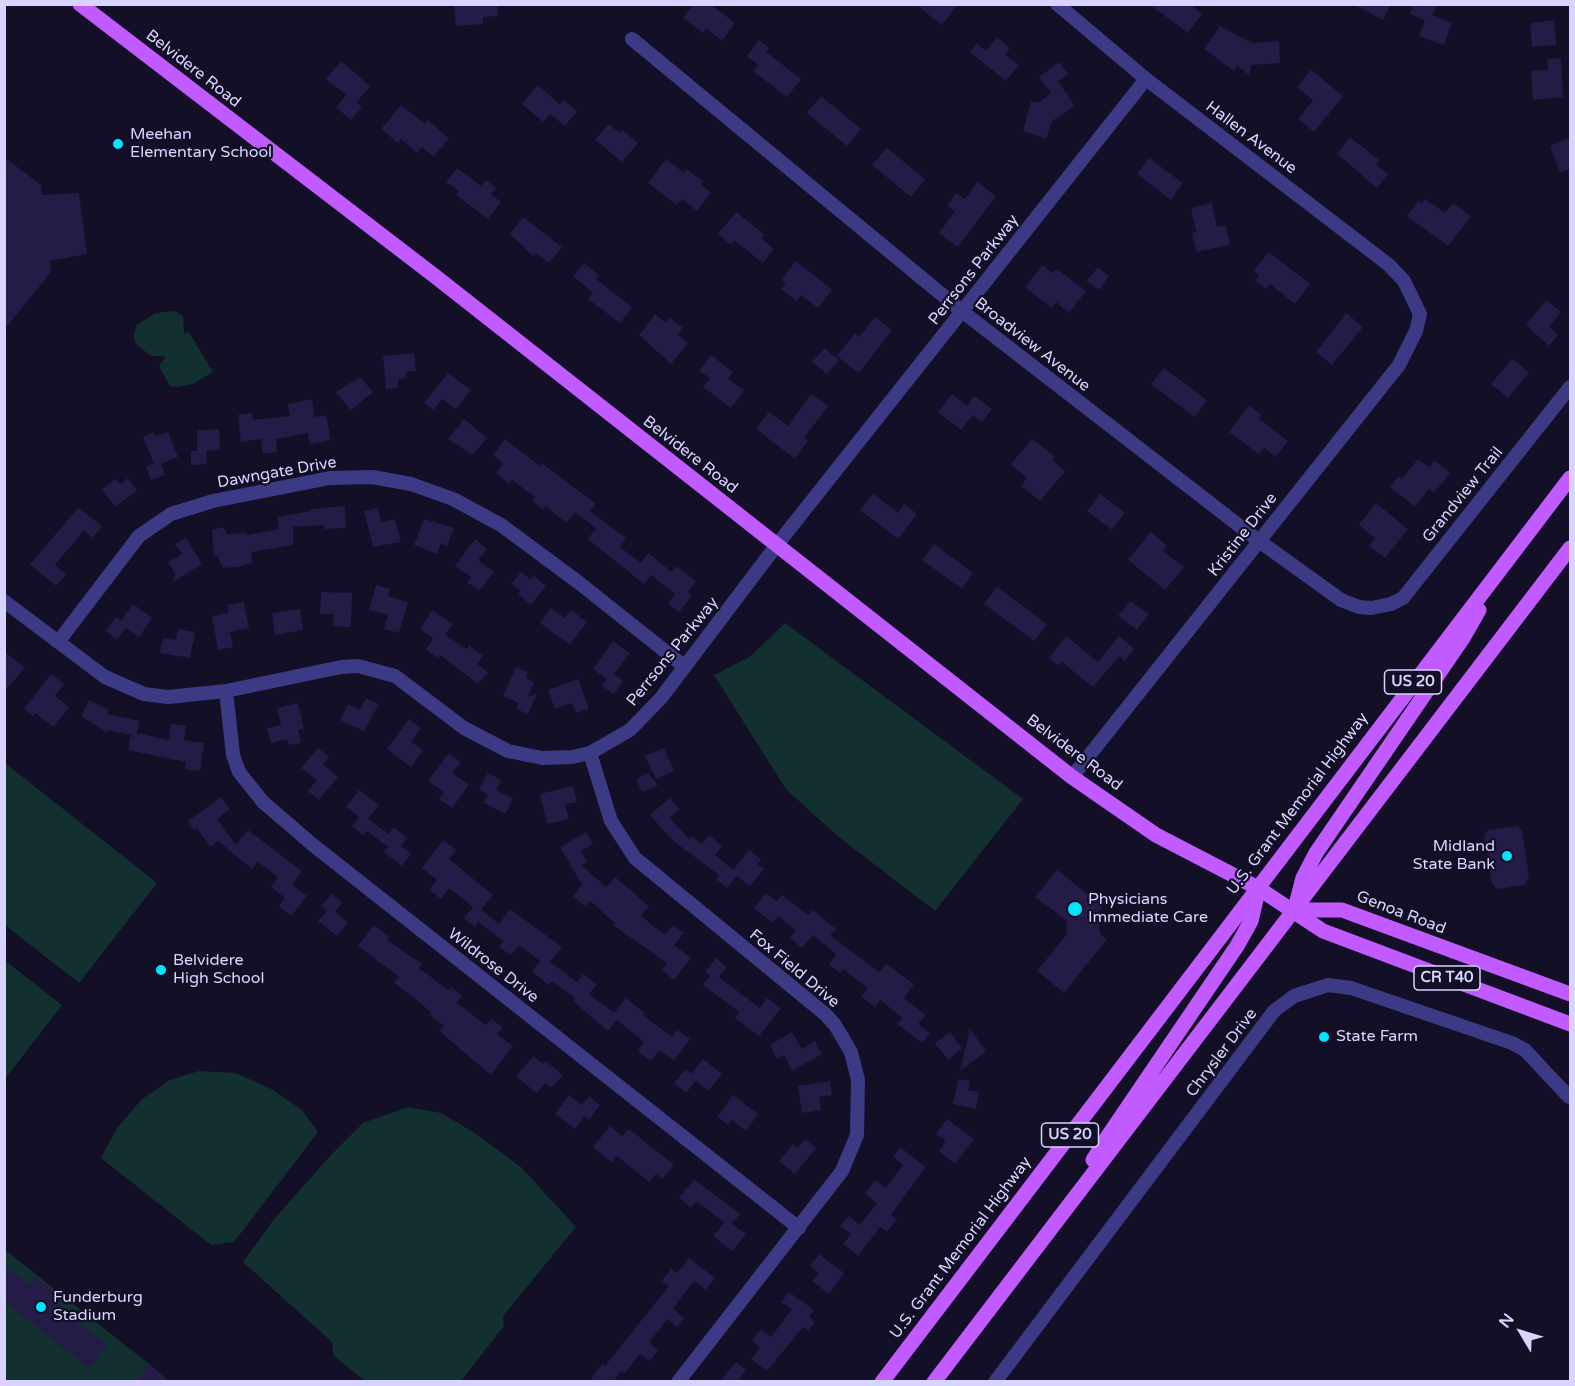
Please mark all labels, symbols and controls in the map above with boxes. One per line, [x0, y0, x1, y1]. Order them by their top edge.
street label: Belvidere Road [142, 26, 244, 112]
street label: Hallen Avenue [1202, 97, 1300, 179]
place label: Meehan Elementary School [130, 125, 272, 163]
marker: Meehan Elementary School [111, 137, 125, 151]
street label: Perrsons Parkway [925, 211, 1023, 329]
street label: Broadview Avenue [970, 294, 1094, 396]
street label: Belvidere Road [639, 412, 741, 498]
street label: Grandview Trail [1419, 443, 1507, 547]
street label: Dawngate Drive [216, 453, 338, 493]
street label: Kristine Drive [1204, 489, 1282, 581]
street label: Perrsons Parkway [623, 593, 723, 711]
road number: US 20 [1384, 670, 1442, 694]
street label: U.S. Grant Memorial Highway [1223, 709, 1373, 899]
street label: Belvidere Road [1022, 711, 1126, 795]
place label: Midland State Bank [1413, 837, 1495, 875]
marker: Midland State Bank [1500, 849, 1514, 863]
street label: Genoa Road [1354, 887, 1448, 939]
place label: Physicians Immediate Care [1088, 890, 1208, 928]
marker: Physicians Immediate Care [1066, 900, 1084, 918]
street label: Wildrose Drive [444, 925, 542, 1007]
street label: Fox Field Drive [745, 926, 843, 1012]
place label: Belvidere High School [173, 951, 264, 989]
marker: Belvidere High School [154, 963, 168, 977]
road number: CR T40 [1414, 966, 1480, 990]
street label: Chrysler Drive [1182, 1005, 1262, 1101]
place label: State Farm [1336, 1027, 1418, 1047]
marker: State Farm [1317, 1030, 1331, 1044]
road number: US 20 [1042, 1123, 1098, 1147]
street label: U.S. Grant Memorial Highway [886, 1153, 1036, 1343]
place label: Funderburg Stadium [53, 1288, 143, 1326]
marker: Funderburg Stadium [34, 1300, 48, 1314]
north arrow [1491, 1302, 1551, 1362]
text: N [1495, 1310, 1519, 1332]

